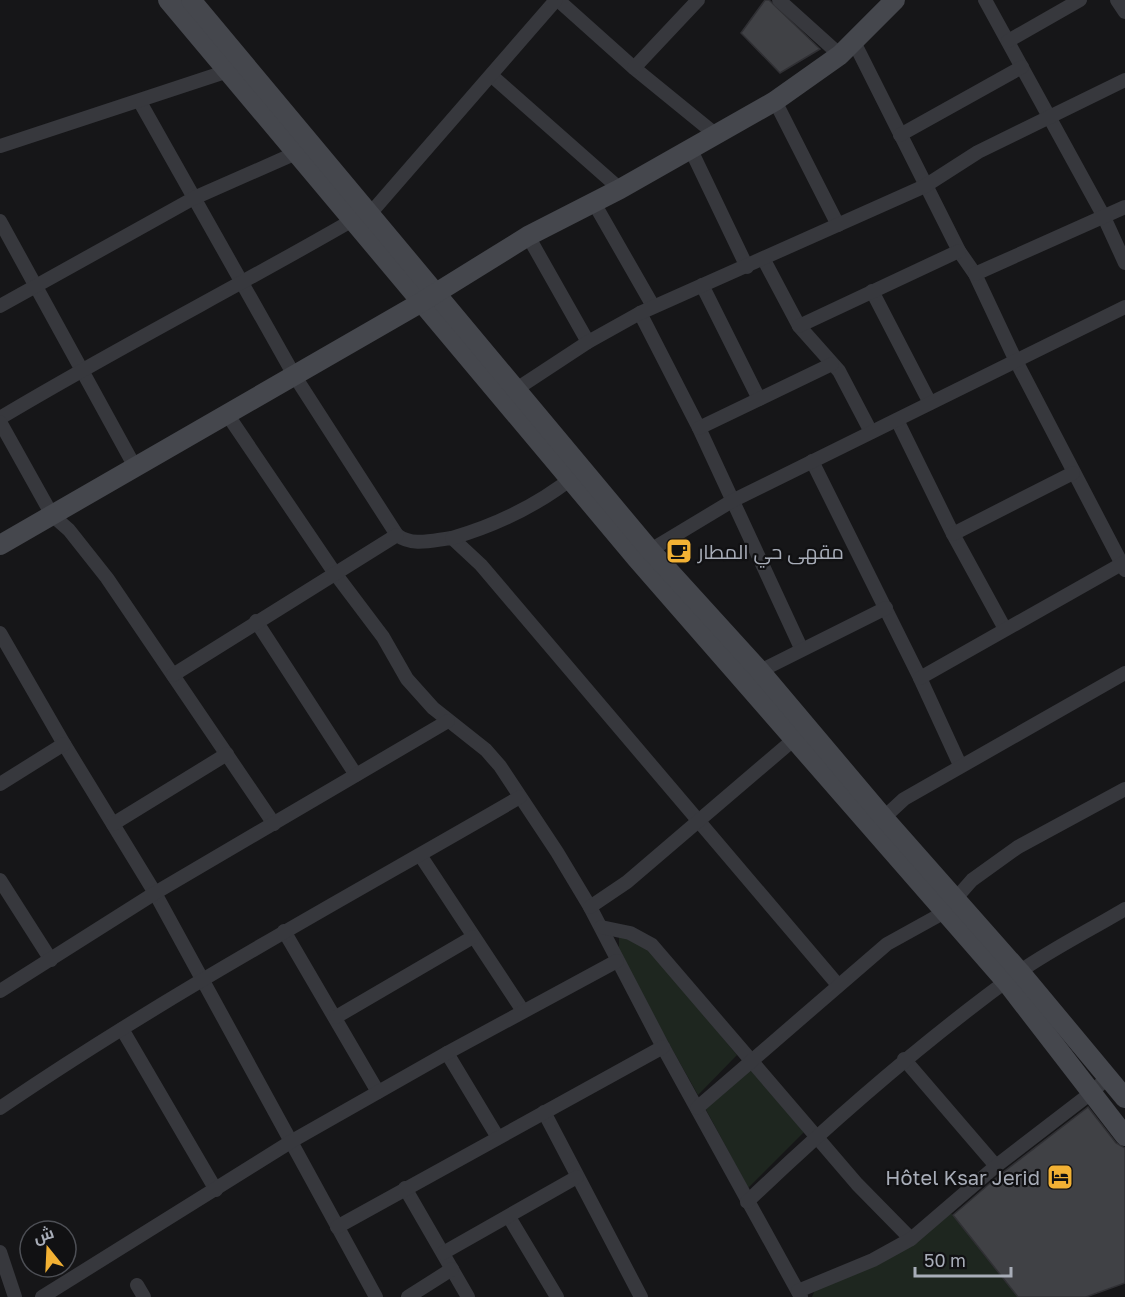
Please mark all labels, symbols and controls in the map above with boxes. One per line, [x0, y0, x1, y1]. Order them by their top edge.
cafe icon: مقهى حي المطار [664, 536, 694, 566]
place label: مقهى حي المطار [697, 539, 844, 568]
hotel icon: Hôtel Ksar Jerid [1045, 1162, 1075, 1192]
place label: Hôtel Ksar Jerid [885, 1165, 1040, 1189]
north arrow [18, 1219, 78, 1279]
text: ش [31, 1222, 56, 1247]
scale bar [915, 1240, 1011, 1278]
text: 50 m [924, 1249, 966, 1271]

